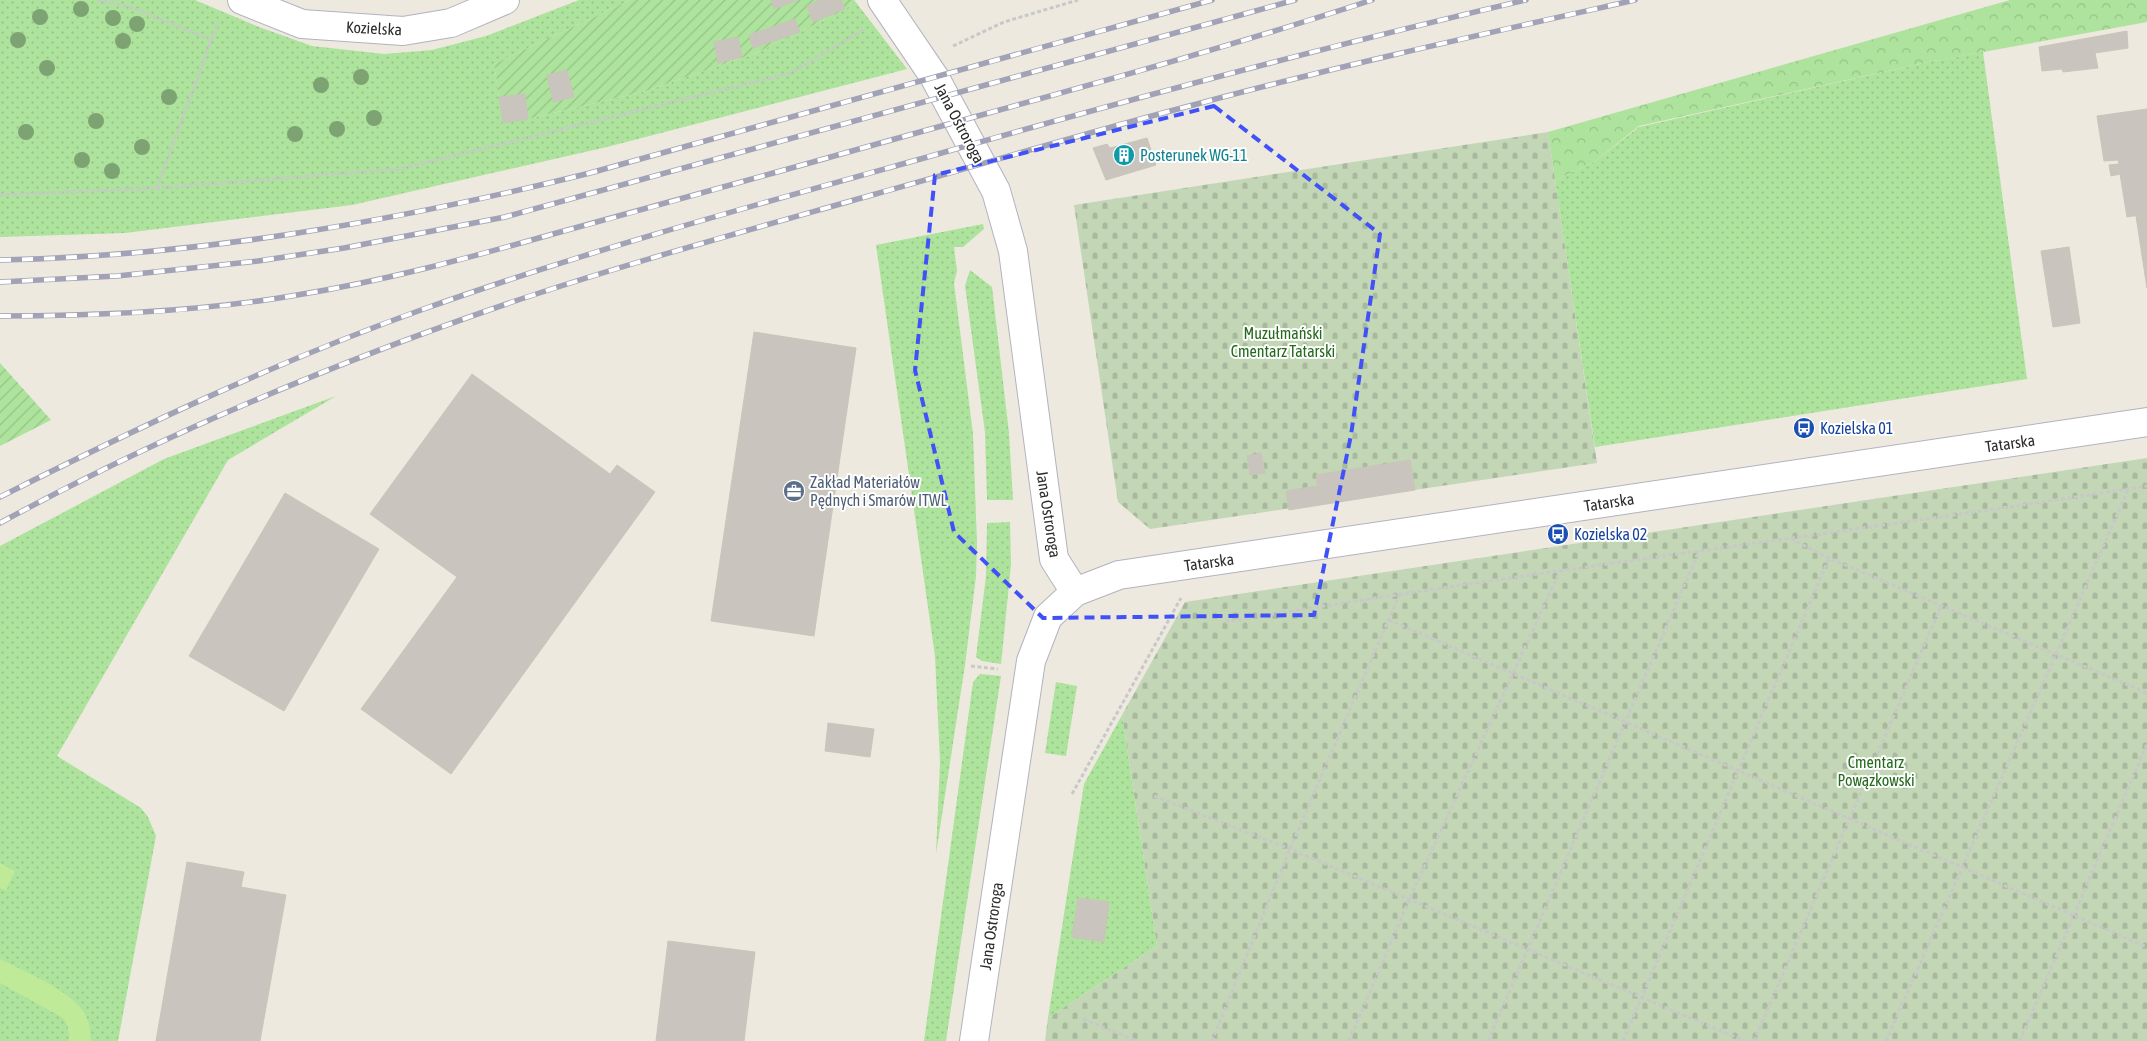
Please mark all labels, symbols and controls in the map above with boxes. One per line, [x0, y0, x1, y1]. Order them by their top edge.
street label: Kozielska [346, 18, 402, 38]
street label: Jana Ostroroga [931, 80, 989, 167]
building icon: Posterunek WG-11 [1112, 143, 1136, 167]
place label: Posterunek WG-11 [1140, 146, 1247, 164]
park label: Muzułmański Cmentarz Tatarski [1231, 324, 1335, 360]
bus stop icon: Kozielska 01 [1792, 416, 1816, 440]
place label: Kozielska 01 [1820, 419, 1893, 437]
street label: Tatarska [1984, 431, 2036, 455]
street label: Jana Ostroroga [1032, 469, 1065, 559]
place label: Zakład Materiałów Pędnych i Smarów ITWL [810, 473, 948, 510]
office icon: Zakład Materiałów Pędnych i Smarów ITWL [782, 479, 806, 503]
street label: Tatarska [1583, 489, 1635, 515]
bus stop icon: Kozielska 02 [1546, 522, 1570, 546]
place label: Kozielska 02 [1574, 525, 1647, 543]
street label: Tatarska [1183, 550, 1235, 574]
park label: Cmentarz Powązkowski [1837, 753, 1915, 790]
street label: Jana Ostroroga [976, 881, 1007, 971]

